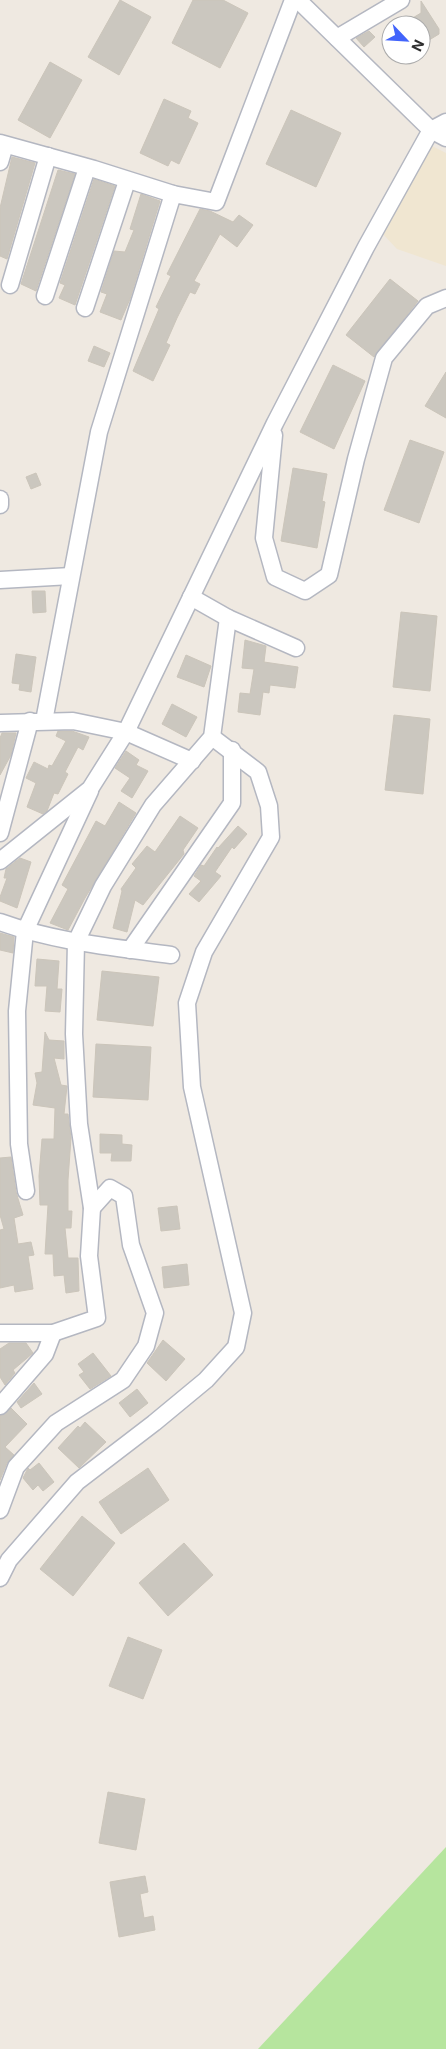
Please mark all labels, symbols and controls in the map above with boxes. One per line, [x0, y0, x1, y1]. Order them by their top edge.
north arrow [381, 15, 431, 65]
text: N [408, 37, 428, 54]

